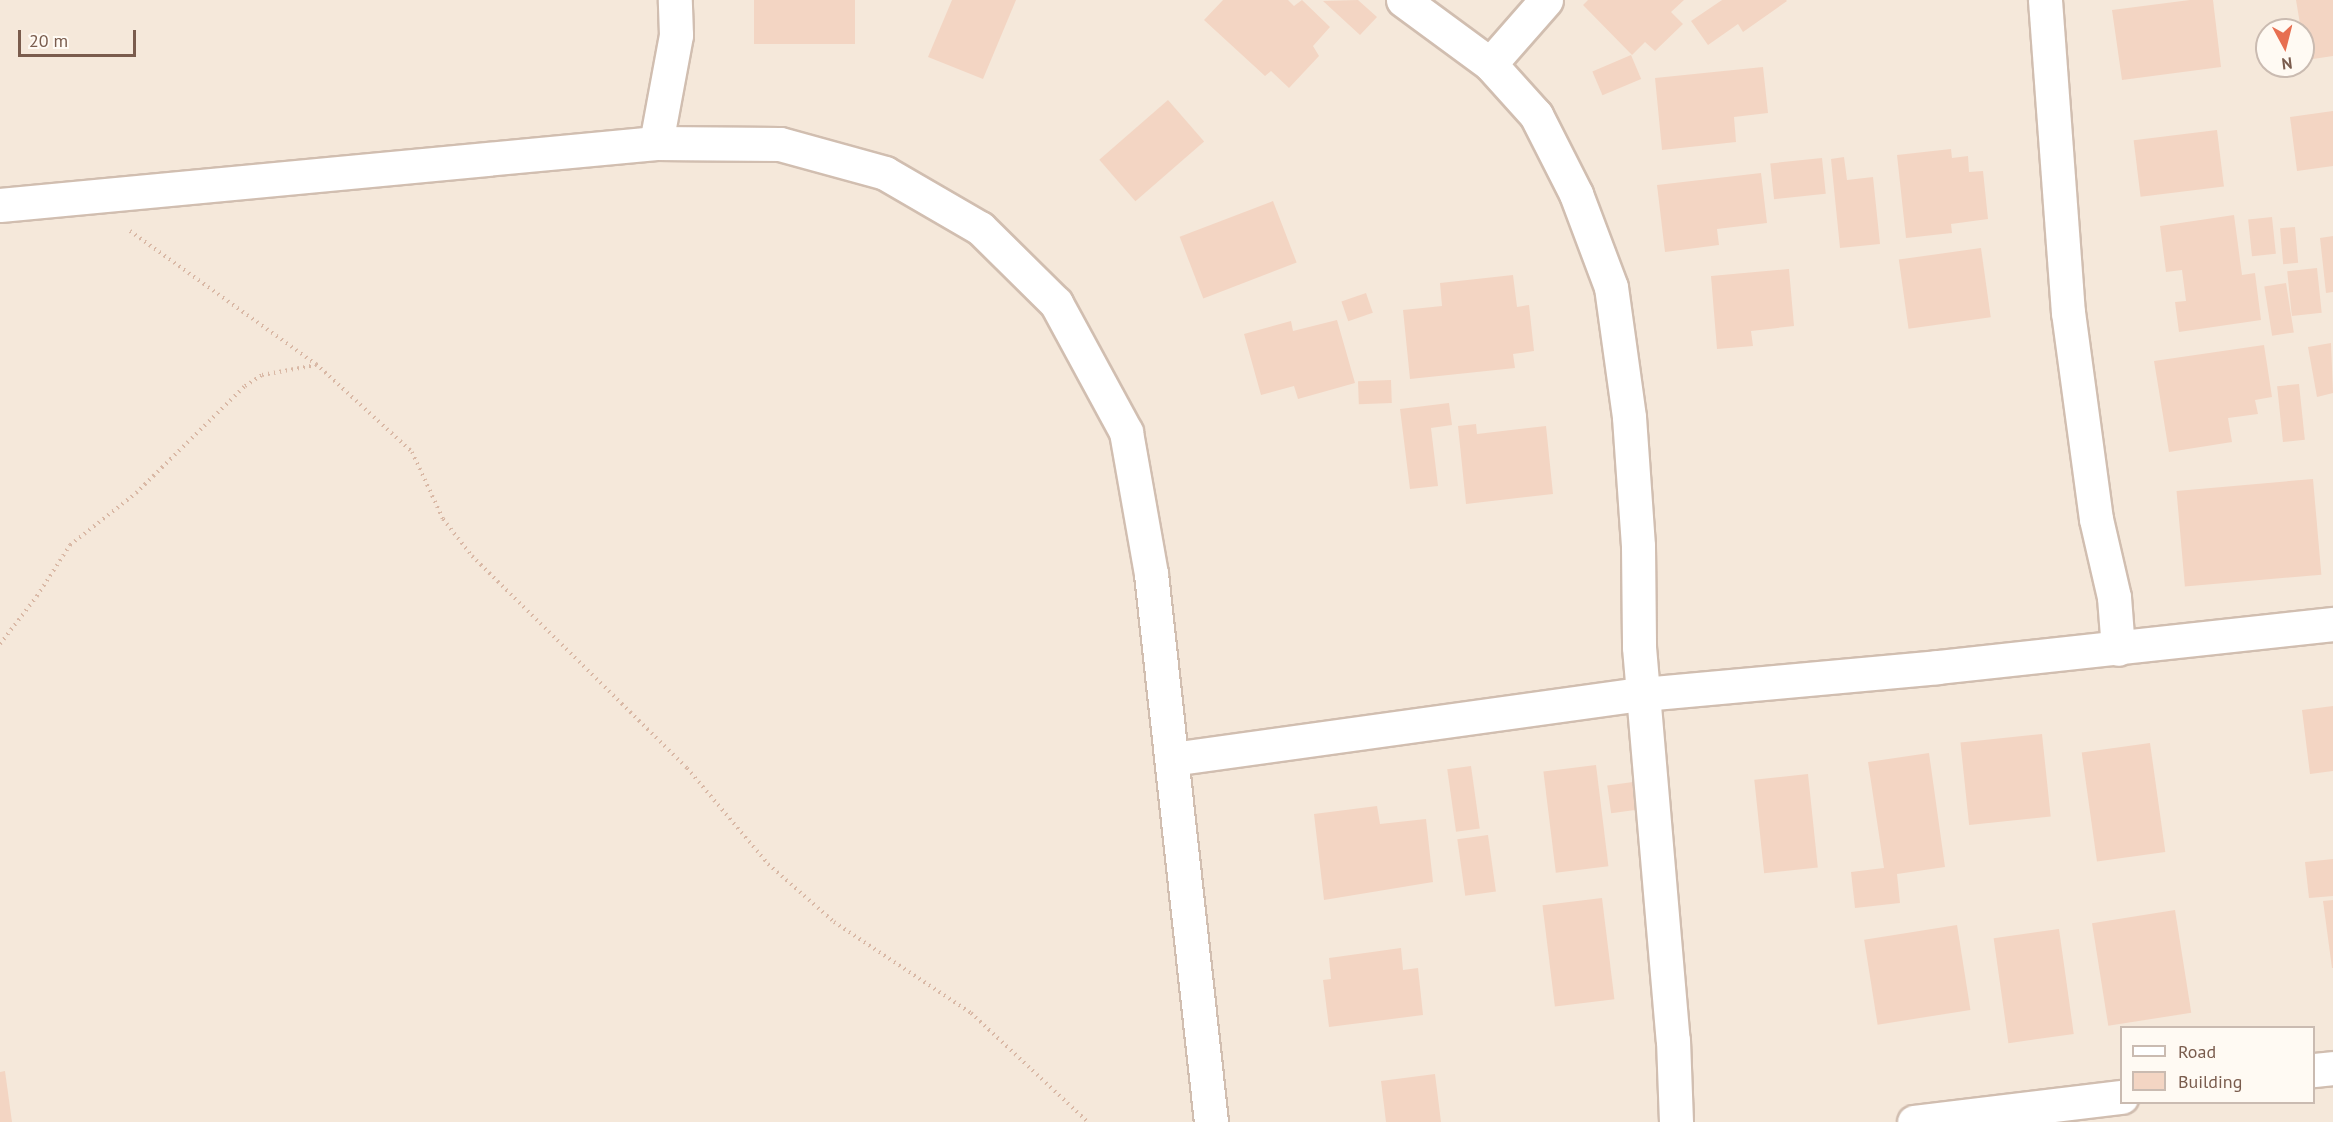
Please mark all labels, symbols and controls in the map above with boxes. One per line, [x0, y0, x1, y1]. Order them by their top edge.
scale bar [21, 18, 140, 56]
north arrow [2255, 18, 2315, 78]
text: 20 m [29, 29, 68, 52]
text: N [2281, 53, 2293, 74]
legend [2120, 1026, 2315, 1104]
text: Road [2178, 1040, 2216, 1063]
text: Building [2178, 1070, 2242, 1093]

